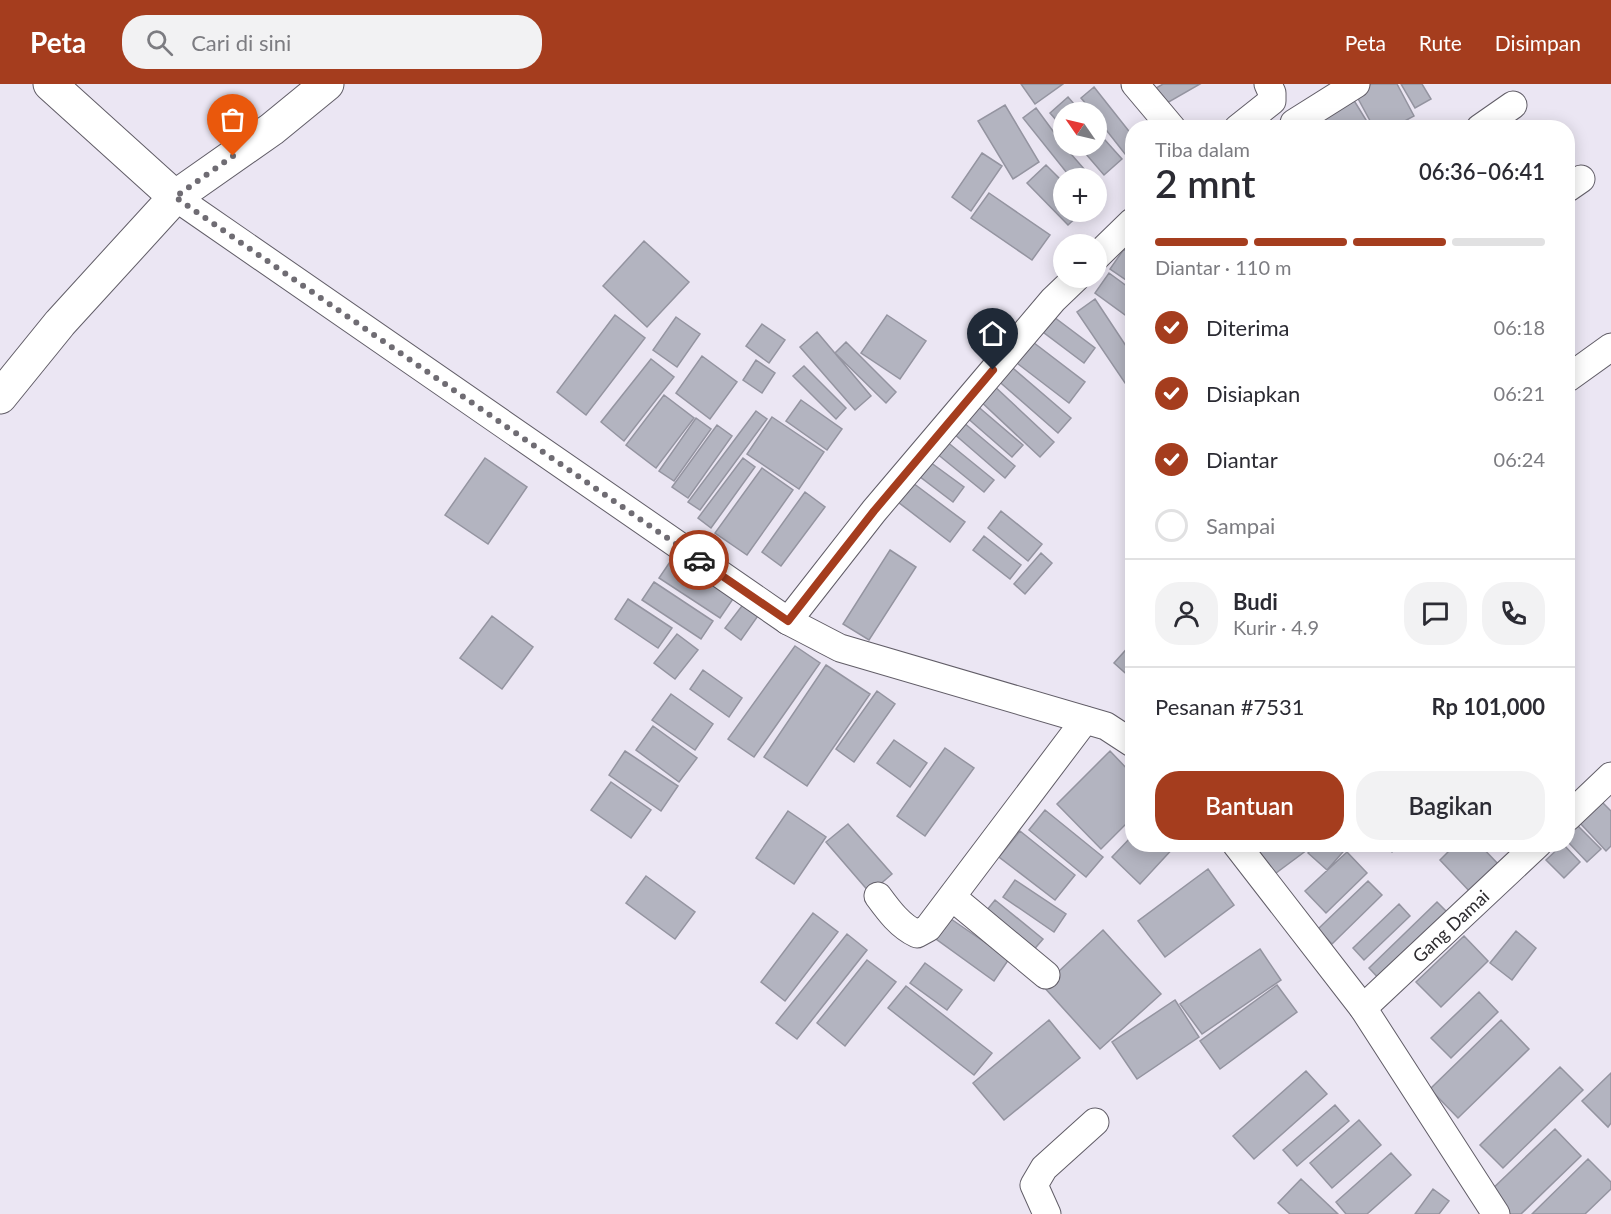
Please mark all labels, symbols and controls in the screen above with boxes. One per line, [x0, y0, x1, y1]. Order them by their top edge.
search box [122, 15, 542, 69]
text: Peta [30, 25, 86, 59]
icon: search [143, 26, 176, 59]
text: Cari di sini [191, 29, 291, 56]
text: Peta [1345, 30, 1386, 55]
text: Rute [1419, 30, 1462, 55]
text: Disimpan [1495, 30, 1581, 55]
pin [207, 94, 258, 156]
north arrow [1053, 102, 1107, 156]
map controls [1053, 102, 1107, 288]
icon: bag [216, 103, 249, 136]
text: Tiba dalam [1155, 137, 1250, 161]
text: 06:36–06:41 [1419, 158, 1545, 185]
text: 2 mnt [1155, 160, 1256, 206]
button: + [1053, 168, 1107, 222]
button: − [1053, 234, 1107, 288]
text: Diantar · 110 m [1155, 255, 1292, 279]
pin [967, 308, 1018, 370]
icon: check [1155, 311, 1188, 344]
text: Diterima [1206, 314, 1290, 341]
text: 06:18 [1494, 315, 1545, 339]
icon: home [976, 317, 1009, 350]
icon: check [1155, 377, 1188, 410]
text: Disiapkan [1206, 380, 1300, 407]
text: 06:21 [1494, 381, 1545, 405]
icon: check [1155, 443, 1188, 476]
text: Diantar [1206, 446, 1278, 473]
text: 06:24 [1494, 447, 1545, 471]
text: Sampai [1206, 512, 1275, 539]
courier [669, 530, 729, 590]
icon: car [683, 544, 716, 577]
button: person [1155, 582, 1218, 645]
button: chat [1404, 582, 1467, 645]
button: phone [1482, 582, 1545, 645]
text: Budi [1233, 588, 1278, 615]
text: Kurir · 4.9 [1233, 615, 1319, 639]
text: Pesanan #7531 [1155, 693, 1305, 720]
text: Rp 101,000 [1431, 693, 1545, 720]
button: Bantuan [1155, 771, 1344, 840]
button: Bagikan [1356, 771, 1545, 840]
street label: Gang Damai [1408, 885, 1493, 967]

